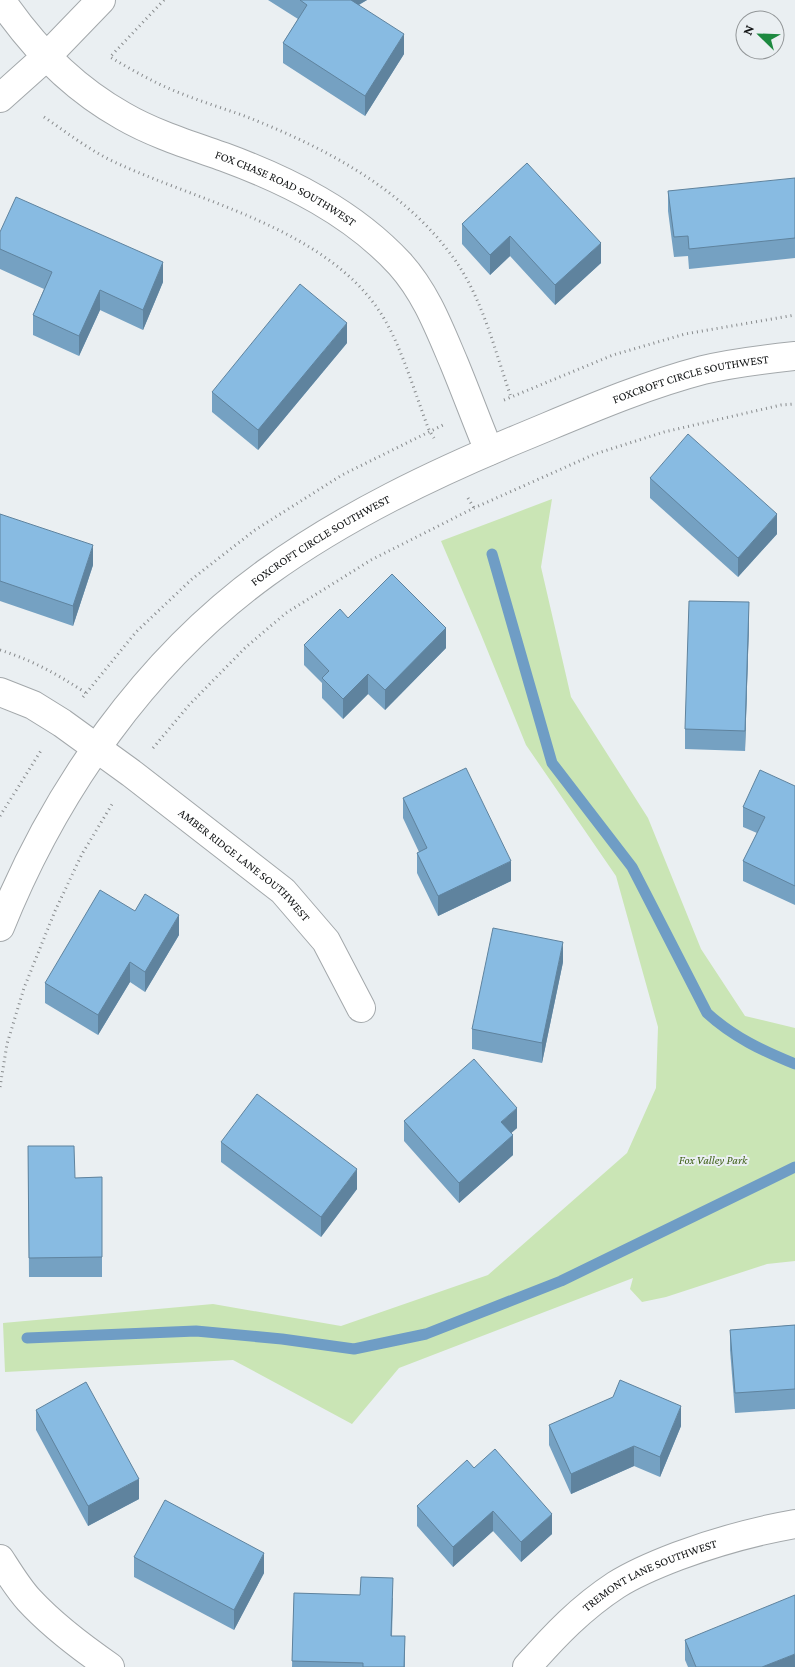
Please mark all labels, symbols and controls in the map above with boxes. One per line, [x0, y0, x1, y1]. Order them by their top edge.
north arrow [735, 10, 785, 60]
text: N [739, 22, 757, 37]
street label: FOX CHASE ROAD SOUTHWEST [213, 147, 359, 230]
street label: FOXCROFT CIRCLE SOUTHWEST [610, 352, 770, 406]
street label: FOXCROFT CIRCLE SOUTHWEST [248, 492, 393, 589]
street label: AMBER RIDGE LANE SOUTHWEST [176, 805, 313, 925]
park label: Fox Valley Park [679, 1153, 748, 1167]
street label: TREMONT LANE SOUTHWEST [579, 1536, 719, 1614]

